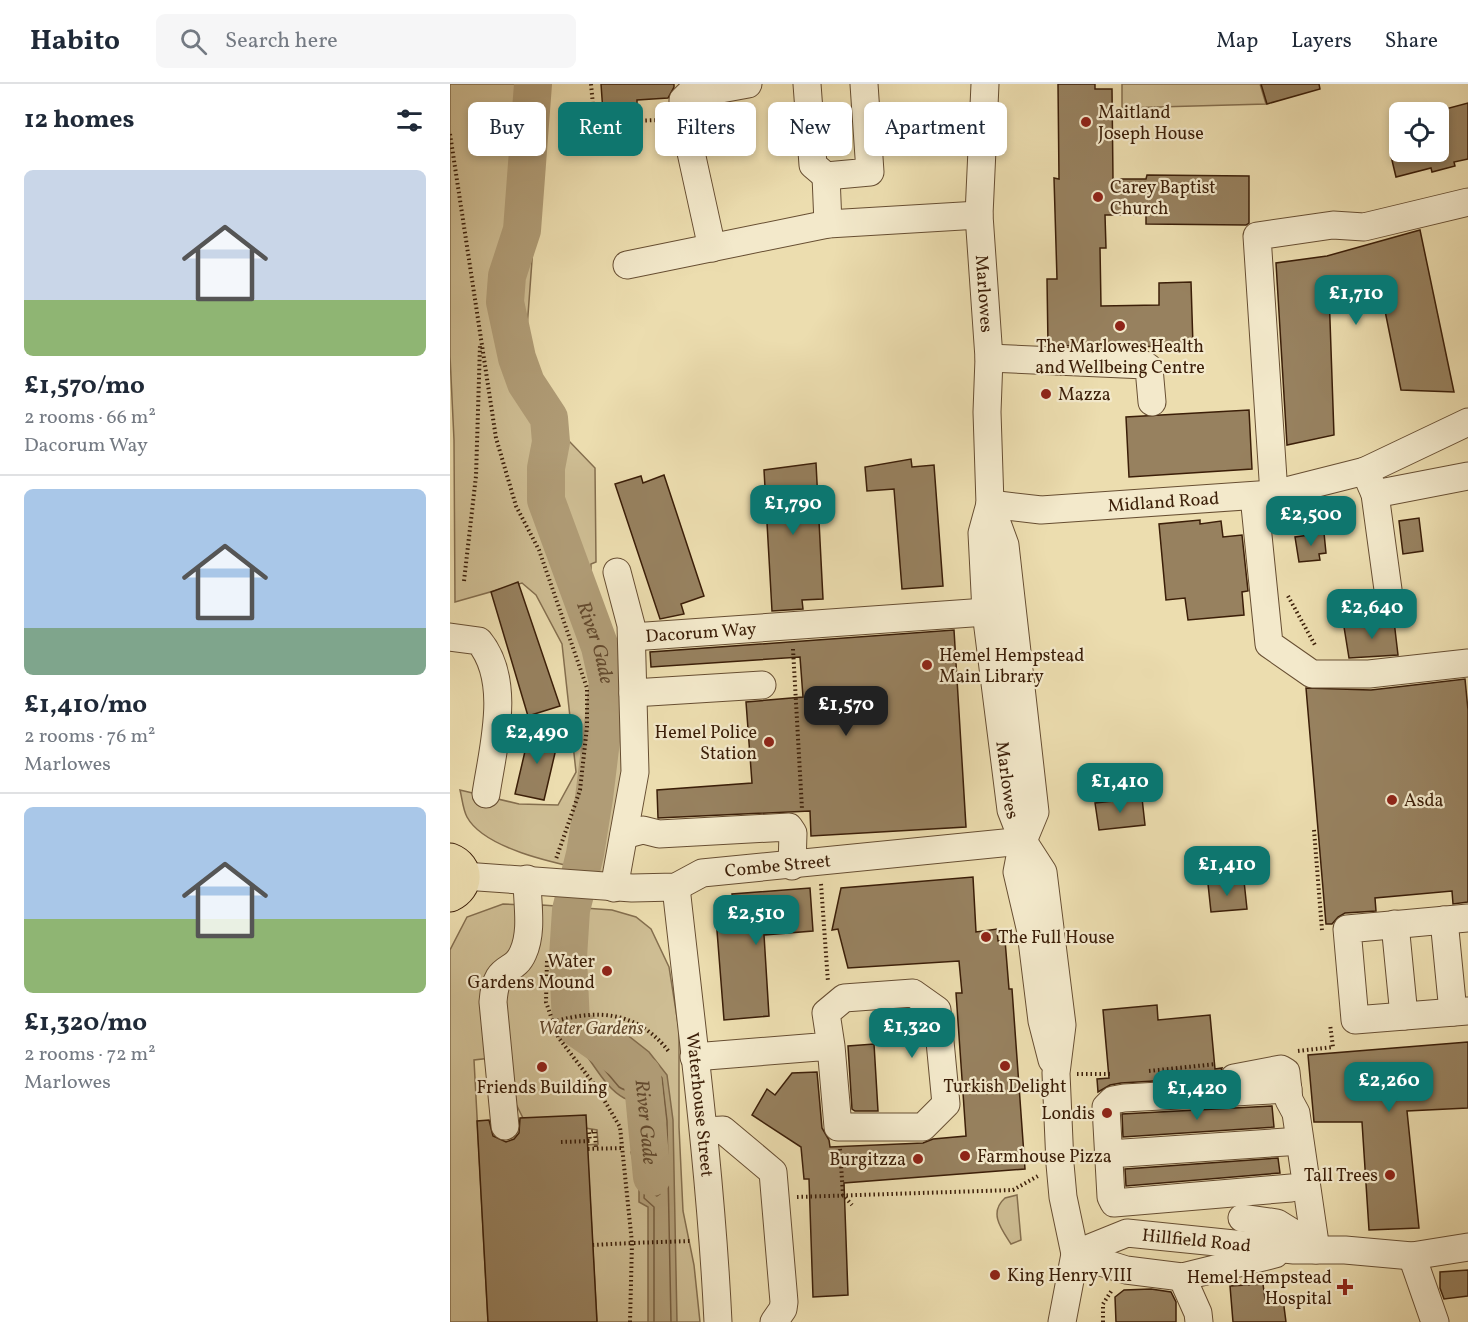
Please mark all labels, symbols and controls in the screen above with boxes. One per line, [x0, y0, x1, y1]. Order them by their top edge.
search box [156, 14, 576, 68]
text: Habito [30, 22, 120, 61]
icon: search [177, 25, 210, 58]
text: Search here [225, 26, 338, 57]
text: Map [1216, 27, 1258, 56]
text: Layers [1291, 27, 1352, 56]
text: Share [1385, 27, 1438, 56]
place label: Maitland Joseph House [1098, 101, 1204, 147]
text: 12 homes [24, 102, 135, 138]
chip: Buy [468, 102, 546, 156]
chip: Rent [558, 102, 643, 156]
chip: Filters [655, 102, 756, 156]
chip: New [768, 102, 852, 156]
chip: Apartment [864, 102, 1007, 156]
map controls [1389, 102, 1449, 162]
button: locate [1389, 102, 1449, 162]
icon: filters [393, 104, 426, 137]
marker: Maitland Joseph House [1079, 115, 1093, 129]
place label: Carey Baptist Church [1110, 176, 1216, 222]
marker: Carey Baptist Church [1091, 190, 1105, 204]
icon: home [171, 209, 279, 317]
street label: Marlowes [968, 254, 998, 334]
pin: £1,710 [1307, 275, 1405, 326]
text: £1,710 [1329, 280, 1383, 308]
marker: The Marlowes Health and Wellbeing Centre [1113, 319, 1127, 333]
place label: The Marlowes Health and Wellbeing Centre [1035, 335, 1205, 381]
text: £1,570/mo [24, 368, 145, 404]
place label: Mazza [1058, 383, 1111, 408]
marker: Mazza [1039, 387, 1053, 401]
text: 2 rooms · 66 m² [24, 404, 156, 432]
text: Dacorum Way [24, 432, 148, 460]
pin: £1,790 [744, 485, 842, 536]
street label: Midland Road [1107, 487, 1220, 519]
text: £1,790 [764, 490, 822, 518]
pin: £2,500 [1262, 496, 1360, 547]
text: £2,500 [1280, 501, 1342, 529]
icon: home [171, 528, 279, 636]
pin: £2,640 [1323, 589, 1421, 640]
text: £2,640 [1341, 594, 1403, 622]
water label: River Gade [568, 597, 620, 687]
street label: Dacorum Way [644, 617, 758, 650]
place label: Hemel Hempstead Main Library [939, 644, 1084, 690]
marker: Hemel Hempstead Main Library [920, 658, 934, 672]
pin: £1,570 [797, 686, 895, 737]
text: £1,410/mo [24, 687, 147, 723]
text: £1,570 [818, 691, 874, 719]
pin: £2,490 [488, 714, 586, 765]
text: £2,490 [506, 719, 568, 747]
place label: Hemel Police Station [655, 721, 757, 767]
text: 2 rooms · 76 m² [24, 723, 156, 751]
marker: Hemel Police Station [762, 735, 776, 749]
street label: Marlowes [988, 740, 1024, 823]
text: Marlowes [24, 751, 111, 779]
pin: £1,410 [1071, 763, 1169, 814]
text: £1,410 [1091, 768, 1149, 796]
place label: Asda [1404, 789, 1444, 814]
marker: Asda [1385, 793, 1399, 807]
icon: home [171, 846, 279, 954]
pin: £1,410 [1178, 846, 1276, 897]
street label: Combe Street [724, 849, 832, 885]
text: £1,410 [1198, 851, 1256, 879]
pin: £2,510 [707, 895, 805, 946]
text: £2,510 [727, 900, 785, 928]
place label: The Full House [998, 926, 1115, 951]
marker: The Full House [979, 930, 993, 944]
place label: Water Gardens Mound [468, 950, 595, 996]
marker: Water Gardens Mound [600, 964, 614, 978]
text: £1,320/mo [24, 1005, 147, 1041]
pin: £1,320 [863, 1008, 961, 1059]
text: £1,320 [883, 1013, 941, 1041]
park label: Water Gardens [538, 1017, 644, 1042]
street label: Waterhouse Street [679, 1031, 719, 1178]
text: 2 rooms · 72 m² [24, 1041, 156, 1069]
marker: Turkish Delight [998, 1059, 1012, 1073]
marker: Friends Building [535, 1060, 549, 1074]
pin: £2,260 [1340, 1062, 1438, 1113]
text: £2,260 [1358, 1067, 1420, 1095]
text: Marlowes [24, 1069, 111, 1097]
pin: £1,420 [1148, 1070, 1246, 1121]
place label: Turkish Delight [943, 1075, 1067, 1100]
text: £1,420 [1167, 1075, 1227, 1103]
place label: Friends Building [477, 1076, 607, 1101]
water label: River Gade [627, 1078, 663, 1167]
place label: Londis [1041, 1102, 1095, 1127]
marker: Londis [1100, 1106, 1114, 1120]
place label: Farmhouse Pizza [977, 1145, 1112, 1170]
place label: Burgitzza [829, 1148, 906, 1173]
marker: Farmhouse Pizza [958, 1149, 972, 1163]
marker: Burgitzza [911, 1152, 925, 1166]
place label: Tall Trees [1304, 1164, 1378, 1189]
marker: Tall Trees [1383, 1168, 1397, 1182]
street label: Hillfield Road [1141, 1224, 1252, 1260]
place label: King Henry VIII [1007, 1264, 1132, 1289]
place label: Hemel Hempstead Hospital [1187, 1266, 1332, 1312]
marker: King Henry VIII [988, 1268, 1002, 1282]
marker: Hemel Hempstead Hospital [1336, 1278, 1354, 1296]

